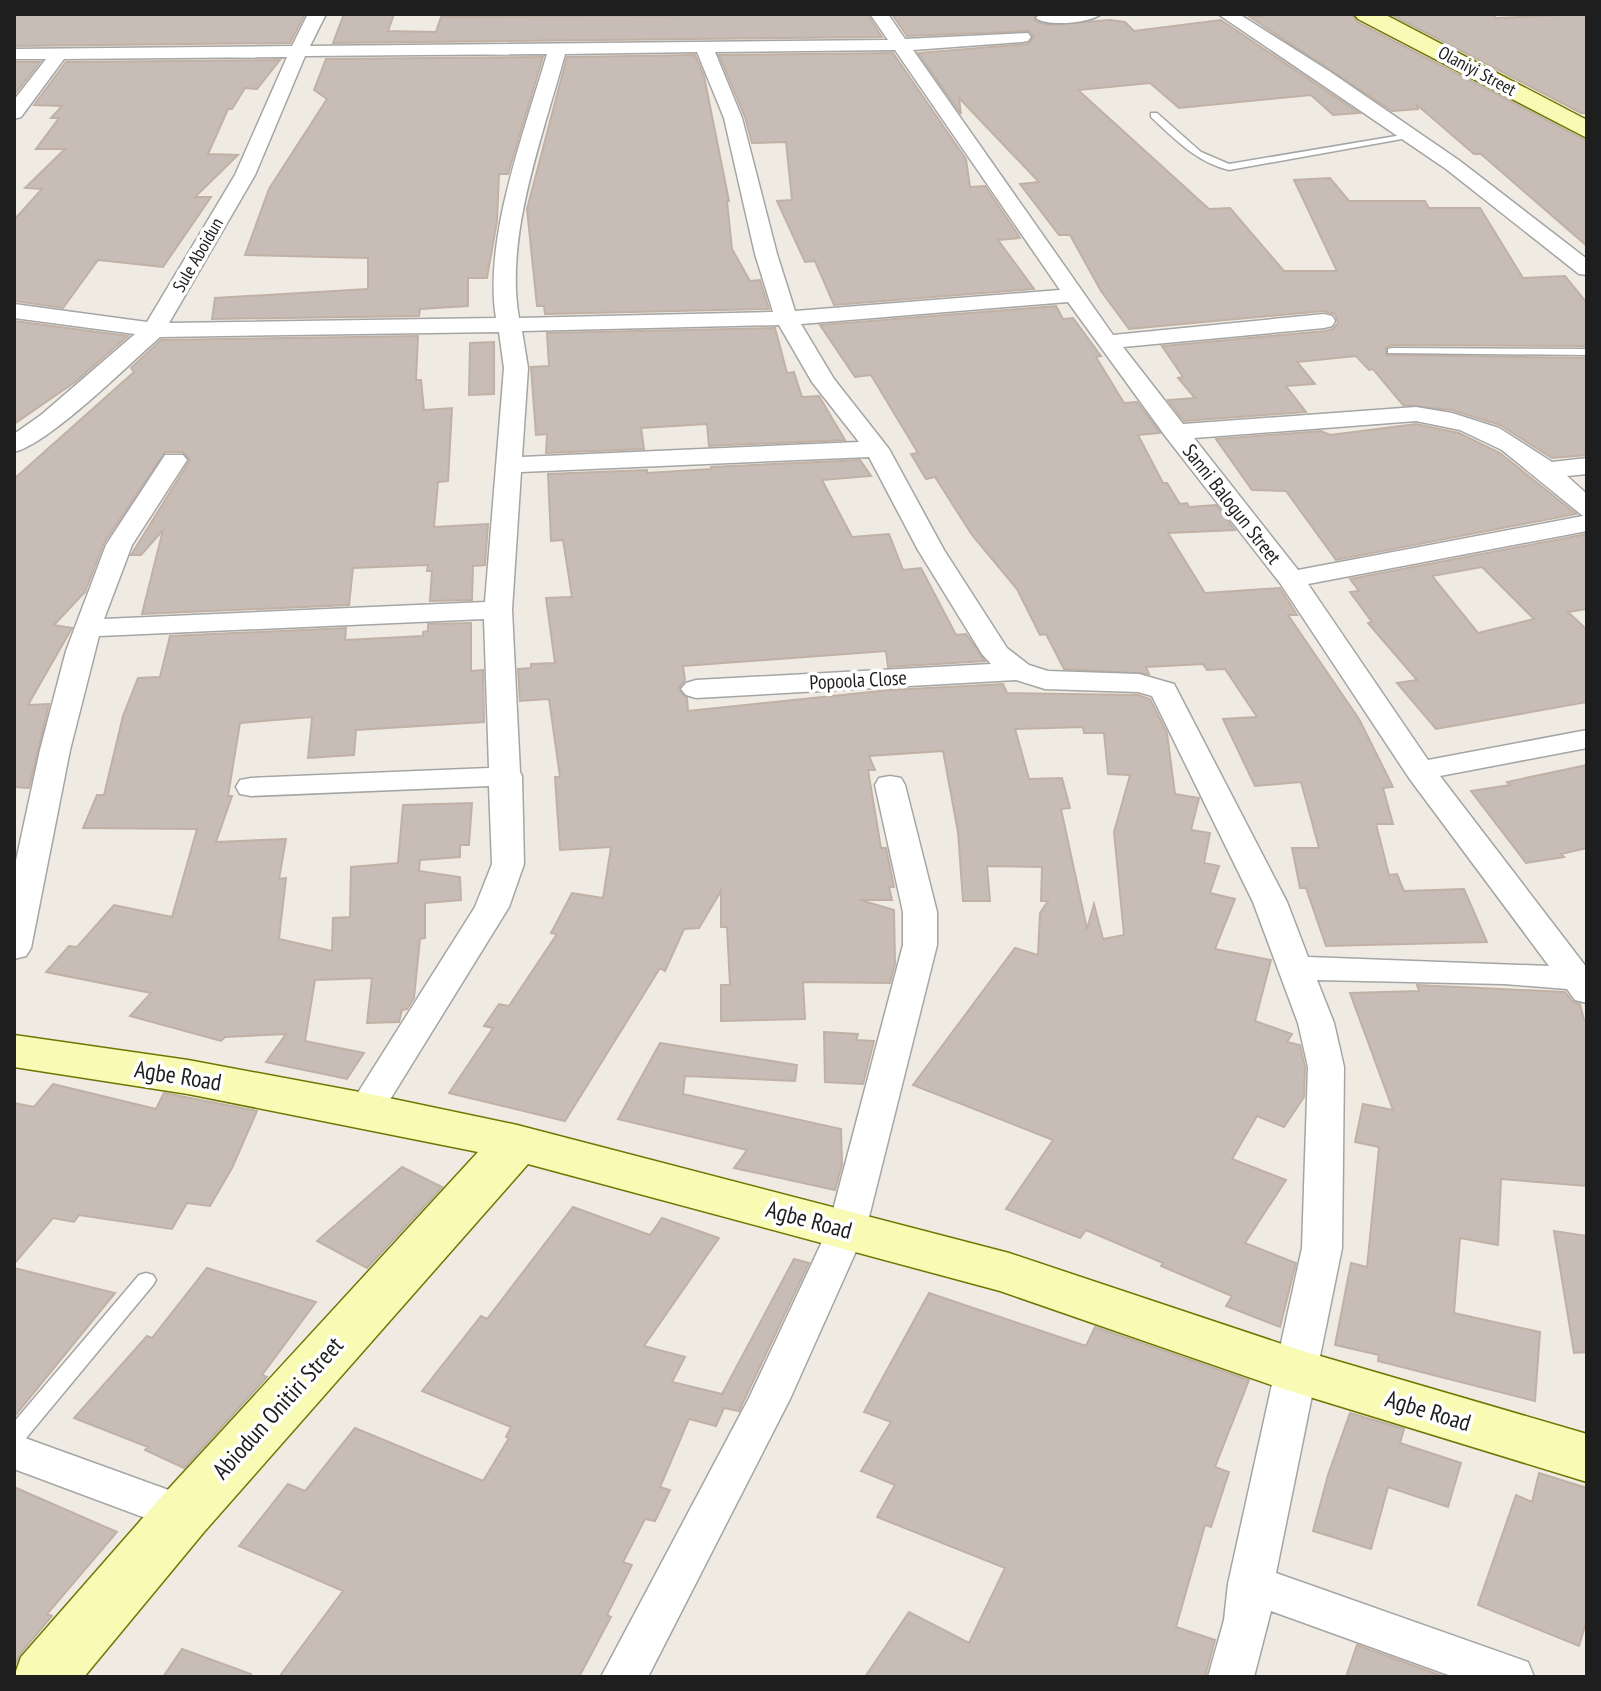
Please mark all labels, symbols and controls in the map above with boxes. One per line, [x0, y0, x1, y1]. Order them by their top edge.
street label: Olaniyi Street [1434, 40, 1520, 101]
street label: Sule Aboidun [167, 213, 228, 296]
street label: Sanni Balogun Street [1177, 439, 1287, 570]
street label: Popoola Close [809, 664, 907, 696]
street label: Agbe Road [132, 1053, 224, 1098]
street label: Agbe Road [763, 1193, 856, 1246]
street label: Abiodun Onitiri Street [206, 1330, 350, 1485]
street label: Agbe Road [1382, 1383, 1475, 1438]

